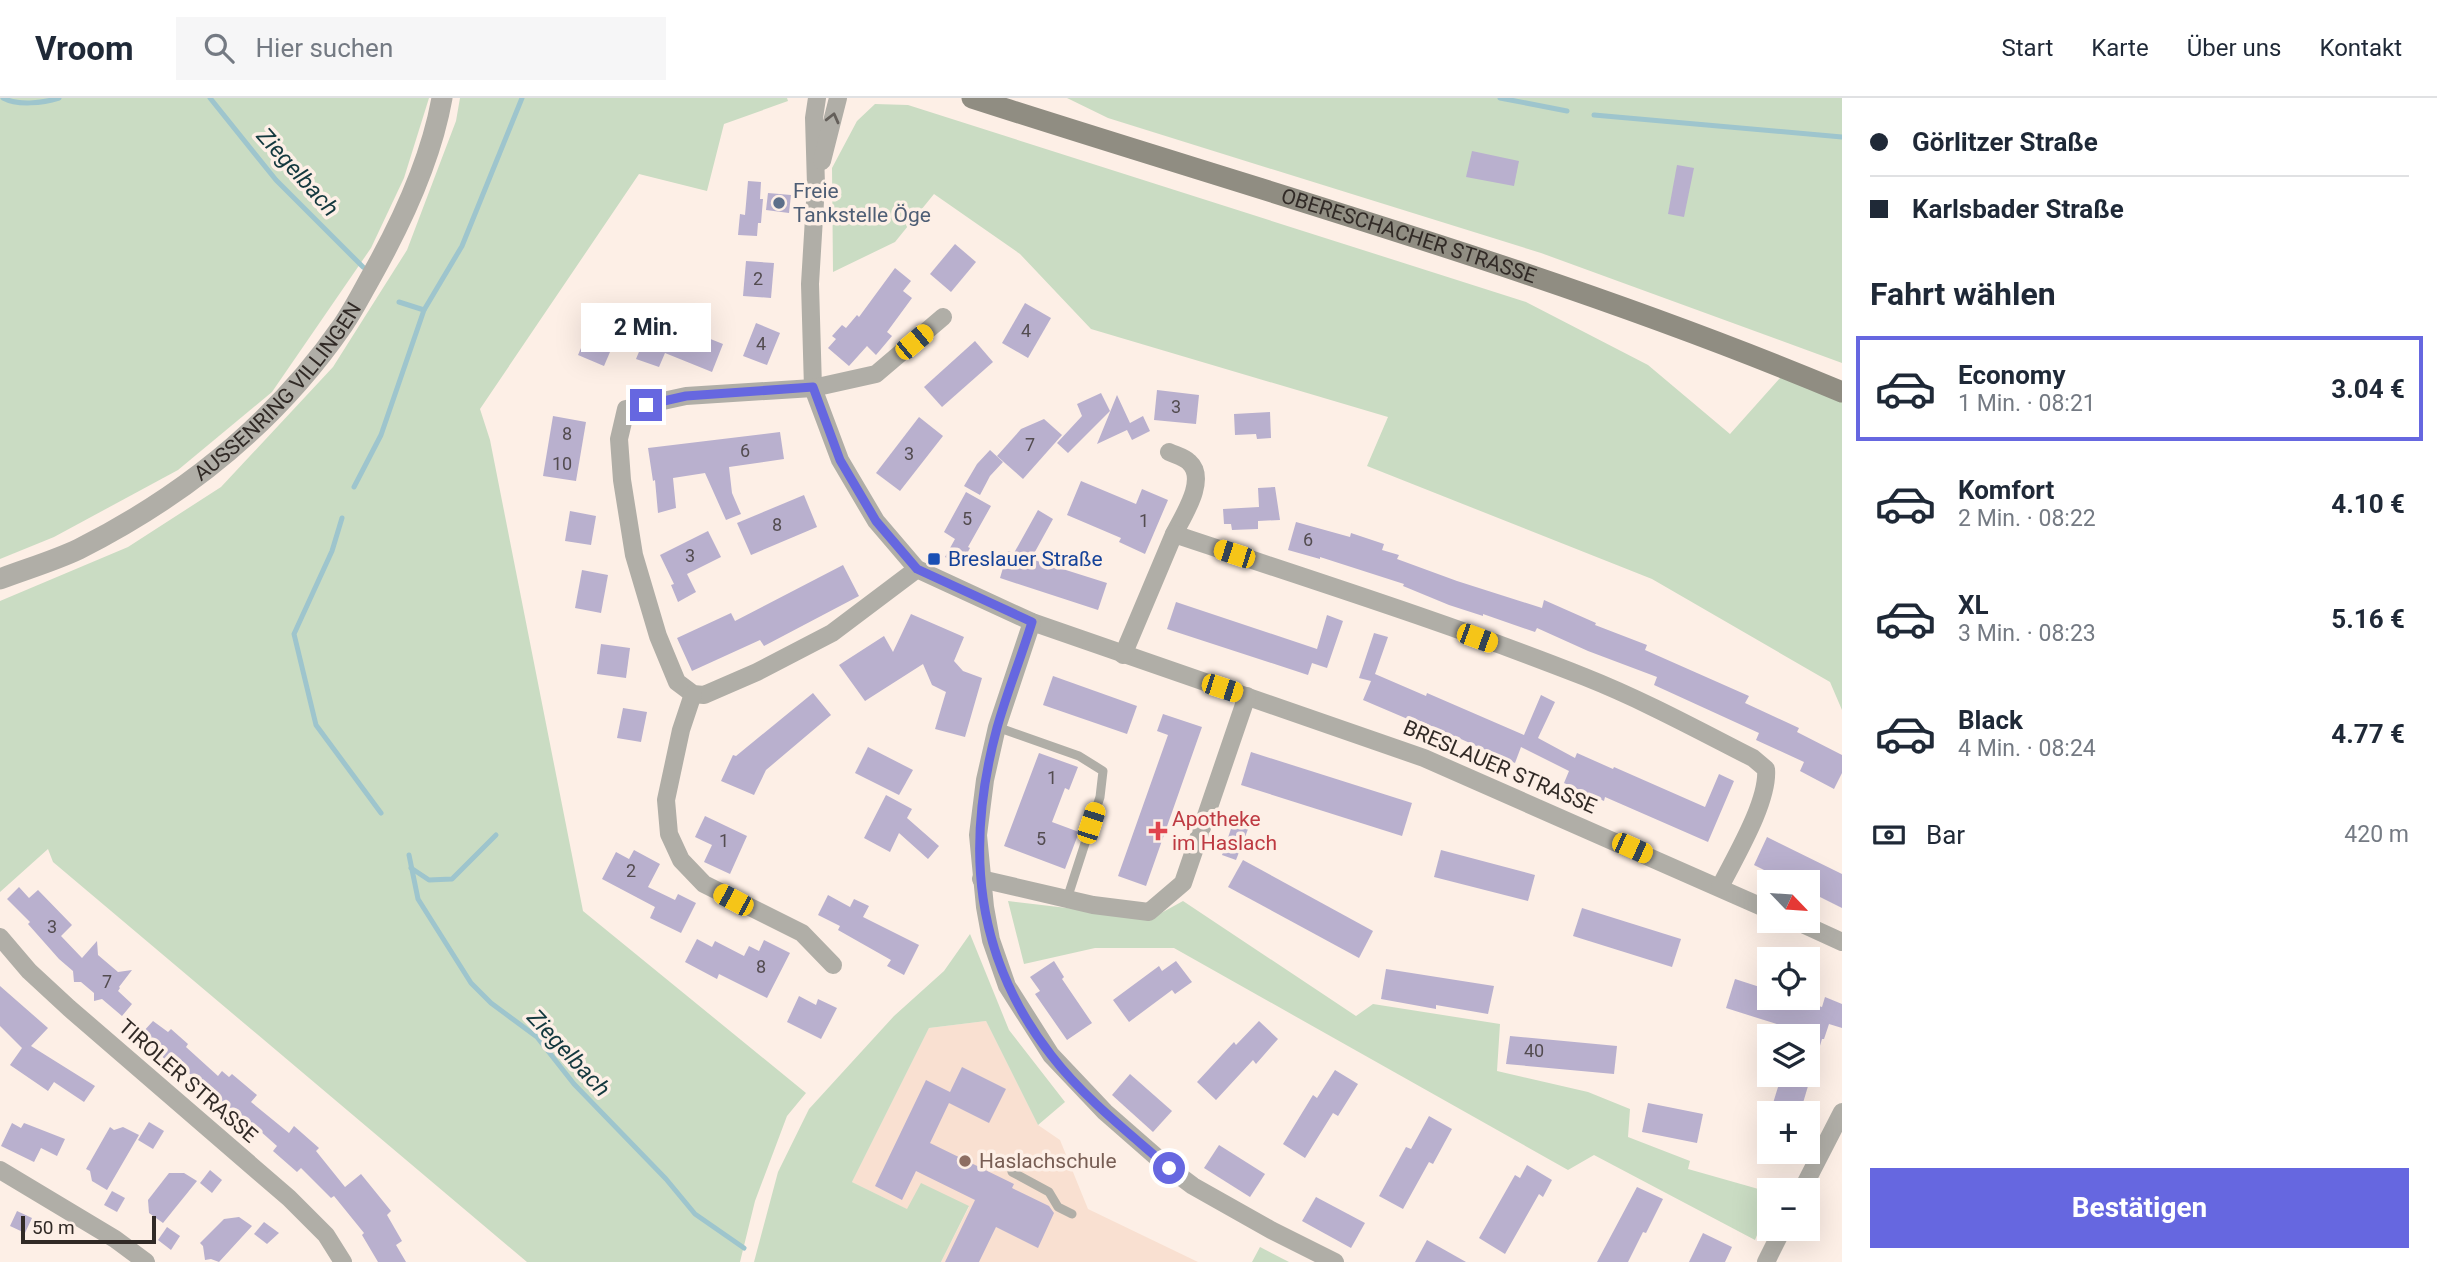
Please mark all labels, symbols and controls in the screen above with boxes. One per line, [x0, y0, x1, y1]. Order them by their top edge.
search box [176, 17, 666, 80]
text: Vroom [35, 29, 134, 68]
icon: search [200, 29, 238, 67]
text: Hier suchen [256, 33, 393, 63]
text: Start [2002, 34, 2053, 62]
text: Karte [2091, 34, 2149, 62]
text: Über uns [2187, 34, 2281, 62]
text: Kontakt [2319, 34, 2402, 62]
one-way arrow [825, 112, 839, 124]
water label: Ziegelbach [250, 122, 344, 222]
text: Görlitzer Straße [1912, 127, 2098, 157]
place label: Freie Tankstelle Öge [793, 179, 931, 227]
street label: OBERESCHACHER STRASSE [1278, 184, 1539, 288]
text: Karlsbader Straße [1912, 194, 2124, 224]
marker: Freie Tankstelle Öge [771, 195, 787, 211]
house number: 2 [753, 268, 763, 289]
text: Fahrt wählen [1870, 275, 2056, 313]
street label: AUSSENRING VILLINGEN [189, 298, 366, 486]
callout: 2 Min. [581, 303, 711, 352]
text: 2 Min. [614, 314, 678, 341]
car [892, 320, 937, 364]
house number: 4 [1021, 320, 1031, 341]
house number: 4 [756, 333, 766, 354]
icon: car [1874, 357, 1937, 420]
text: Economy [1958, 360, 2065, 390]
text: 3.04 € [2331, 374, 2405, 404]
route end [630, 389, 662, 421]
text: 1 Min. · 08:21 [1958, 390, 2096, 417]
house number: 3 [1171, 396, 1181, 417]
house number: 8 [562, 423, 572, 444]
house number: 7 [1025, 434, 1035, 455]
house number: 6 [740, 440, 750, 461]
house number: 3 [904, 443, 914, 464]
house number: 10 [552, 453, 572, 474]
icon: car [1874, 472, 1937, 535]
text: Komfort [1958, 475, 2054, 505]
text: 4.10 € [2331, 489, 2405, 519]
text: 2 Min. · 08:22 [1958, 505, 2096, 532]
house number: 5 [962, 508, 972, 529]
house number: 1 [1139, 510, 1149, 531]
house number: 8 [772, 514, 782, 535]
house number: 6 [1303, 529, 1313, 550]
car [1211, 538, 1258, 570]
house number: 3 [685, 545, 695, 566]
place label: Breslauer Straße [948, 547, 1103, 571]
marker: Breslauer Straße [926, 551, 942, 567]
icon: car [1874, 587, 1937, 650]
text: XL [1958, 590, 1989, 620]
text: 5.16 € [2331, 604, 2405, 634]
text: 3 Min. · 08:23 [1958, 620, 2096, 647]
car [1454, 621, 1501, 655]
car [1199, 672, 1246, 704]
icon: car [1874, 702, 1937, 765]
text: Black [1958, 705, 2023, 735]
street label: BRESLAUER STRASSE [1400, 715, 1600, 819]
text: 4.77 € [2331, 719, 2405, 749]
text: 4 Min. · 08:24 [1958, 735, 2096, 762]
house number: 1 [1047, 767, 1057, 788]
car [1075, 800, 1108, 846]
place label: Apotheke im Haslach [1172, 807, 1277, 855]
icon: cash [1870, 816, 1908, 854]
text: Bar [1926, 820, 1965, 850]
text: 420 m [2344, 821, 2409, 848]
marker: Apotheke im Haslach [1150, 823, 1166, 839]
house number: 5 [1036, 828, 1046, 849]
house number: 1 [719, 830, 729, 851]
car [1609, 830, 1656, 866]
house number: 2 [626, 860, 636, 881]
north arrow [1757, 870, 1820, 933]
map controls [1757, 870, 1820, 1241]
car [710, 881, 757, 919]
house number: 3 [47, 916, 57, 937]
button: locate [1757, 947, 1820, 1010]
house number: 8 [756, 956, 766, 977]
house number: 7 [102, 971, 112, 992]
water label: Ziegelbach [521, 1004, 616, 1102]
street label: TIROLER STRASSE [114, 1014, 262, 1148]
button: layers [1757, 1024, 1820, 1087]
house number: 40 [1524, 1040, 1544, 1061]
button: + [1757, 1101, 1820, 1164]
place label: Haslachschule [979, 1149, 1117, 1173]
route start [1153, 1152, 1185, 1184]
marker: Haslachschule [957, 1153, 973, 1169]
button: Bestätigen [1870, 1168, 2409, 1248]
button: − [1757, 1178, 1820, 1241]
scale bar [21, 1213, 156, 1245]
text: 50 m [32, 1216, 75, 1239]

